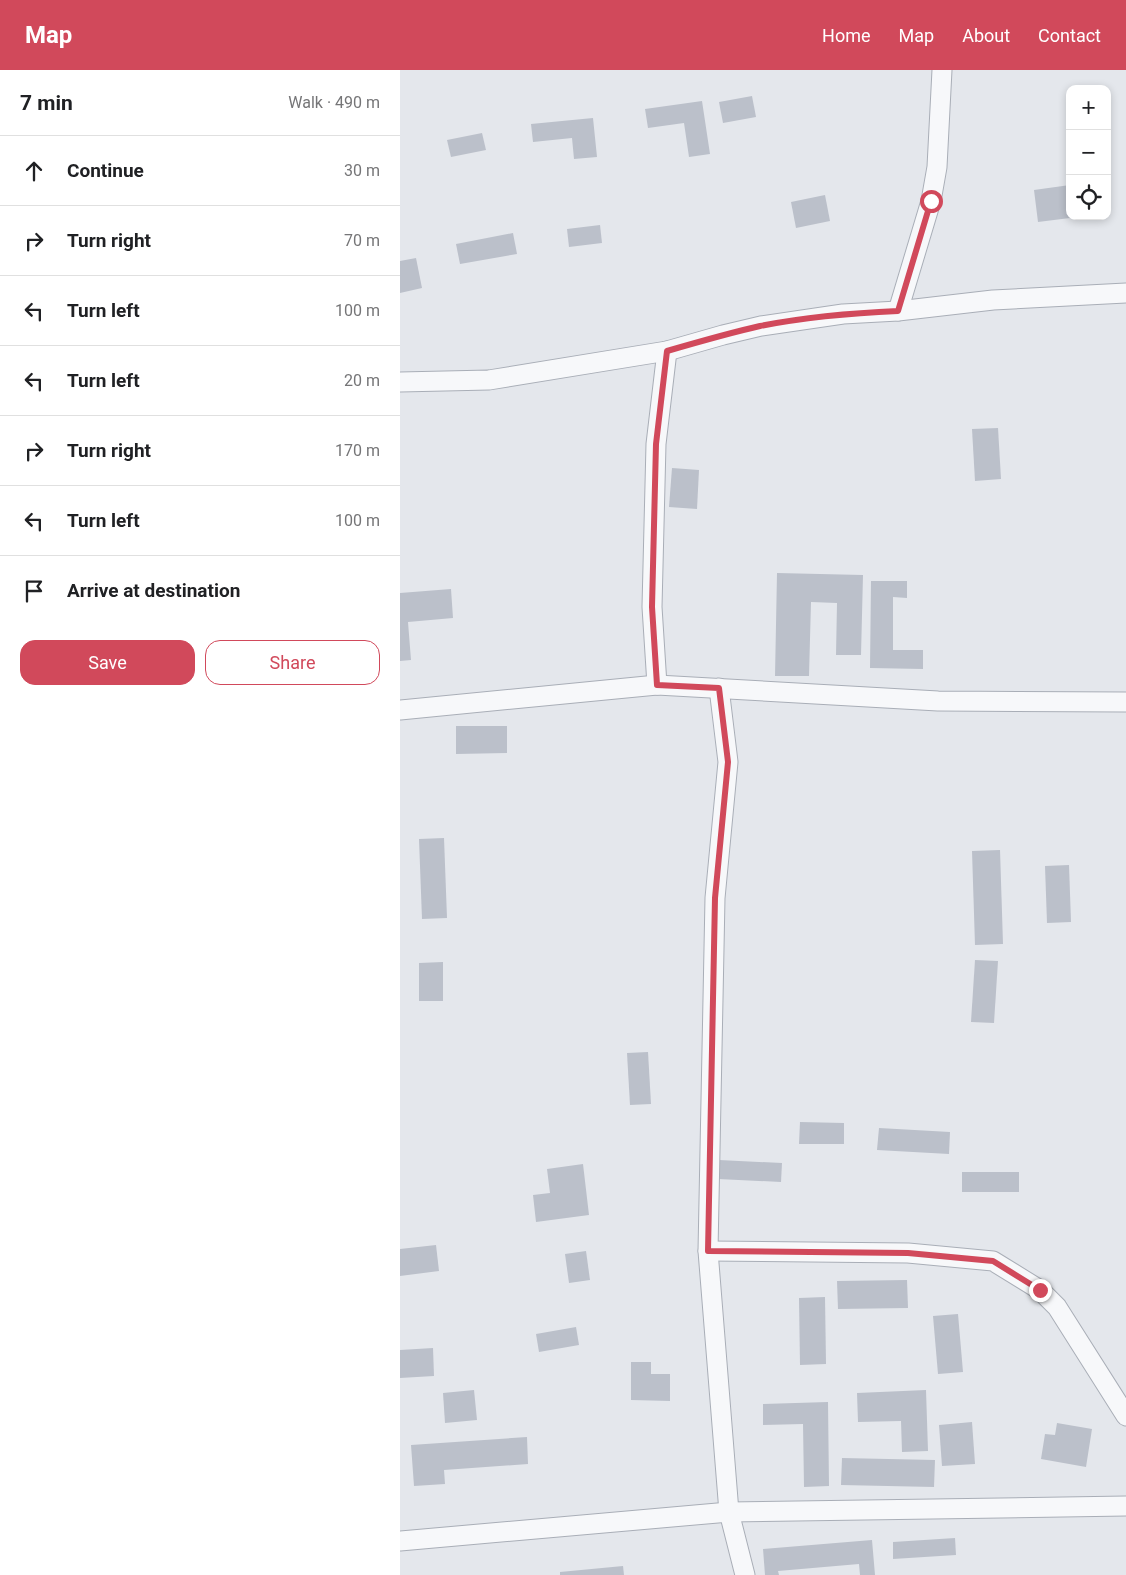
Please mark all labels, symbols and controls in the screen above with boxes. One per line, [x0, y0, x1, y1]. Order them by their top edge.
text: Map [25, 21, 72, 49]
text: Home [822, 25, 871, 46]
text: Map [899, 25, 934, 46]
text: About [962, 25, 1010, 46]
text: Contact [1038, 25, 1101, 46]
map controls [1066, 85, 1111, 220]
button: + [1066, 85, 1111, 130]
text: 7 min [20, 91, 73, 115]
text: Walk · 490 m [288, 93, 380, 112]
button: − [1066, 130, 1111, 175]
icon: ahead [20, 157, 48, 185]
text: Continue [67, 159, 144, 182]
text: 30 m [344, 161, 380, 180]
button: locate [1066, 175, 1111, 220]
route start [920, 190, 943, 213]
icon: right [20, 227, 48, 255]
text: Turn right [67, 229, 151, 252]
text: 70 m [344, 231, 380, 250]
icon: left [20, 297, 48, 325]
text: Turn left [67, 299, 140, 322]
text: 100 m [335, 301, 380, 320]
icon: left [20, 367, 48, 395]
text: Turn left [67, 369, 140, 392]
text: 20 m [344, 371, 380, 390]
icon: right [20, 437, 48, 465]
text: Turn right [67, 439, 151, 462]
text: 170 m [335, 441, 380, 460]
icon: left [20, 507, 48, 535]
text: Turn left [67, 509, 140, 532]
text: 100 m [335, 511, 380, 530]
icon: arrive [20, 577, 48, 605]
text: Arrive at destination [67, 579, 240, 602]
button: Save [20, 640, 195, 685]
button: Share [205, 640, 380, 685]
route end [1029, 1279, 1052, 1302]

